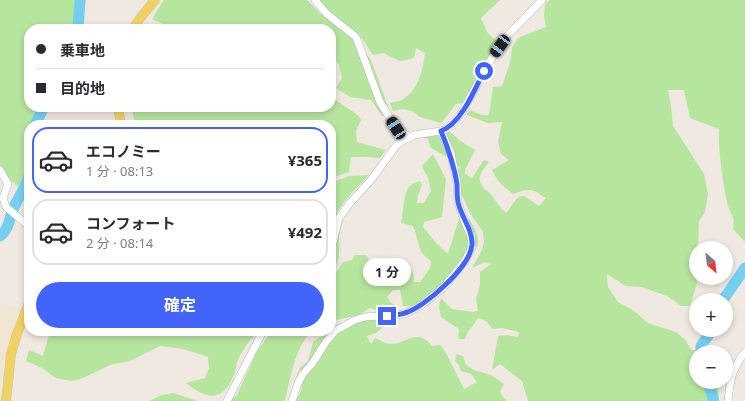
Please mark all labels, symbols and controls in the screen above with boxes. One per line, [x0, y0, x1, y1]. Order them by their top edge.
car [488, 33, 512, 59]
text: 乗車地 [60, 40, 105, 60]
route start [475, 62, 493, 80]
text: 目的地 [60, 78, 105, 98]
car [384, 115, 408, 141]
text: エコノミー [86, 141, 161, 161]
icon: car [38, 142, 74, 178]
text: ¥365 [288, 150, 322, 170]
text: 1 分 · 08:13 [86, 162, 153, 180]
text: コンフォート [86, 213, 176, 233]
icon: car [38, 214, 74, 250]
text: ¥492 [288, 222, 322, 242]
text: 2 分 · 08:14 [86, 234, 153, 252]
north arrow [689, 241, 733, 285]
map controls [689, 241, 733, 389]
callout: 1 分 [363, 258, 411, 286]
text: 1 分 [375, 263, 399, 281]
button: 確定 [36, 282, 324, 328]
button: + [689, 293, 733, 337]
route end [378, 307, 396, 325]
button: − [689, 345, 733, 389]

